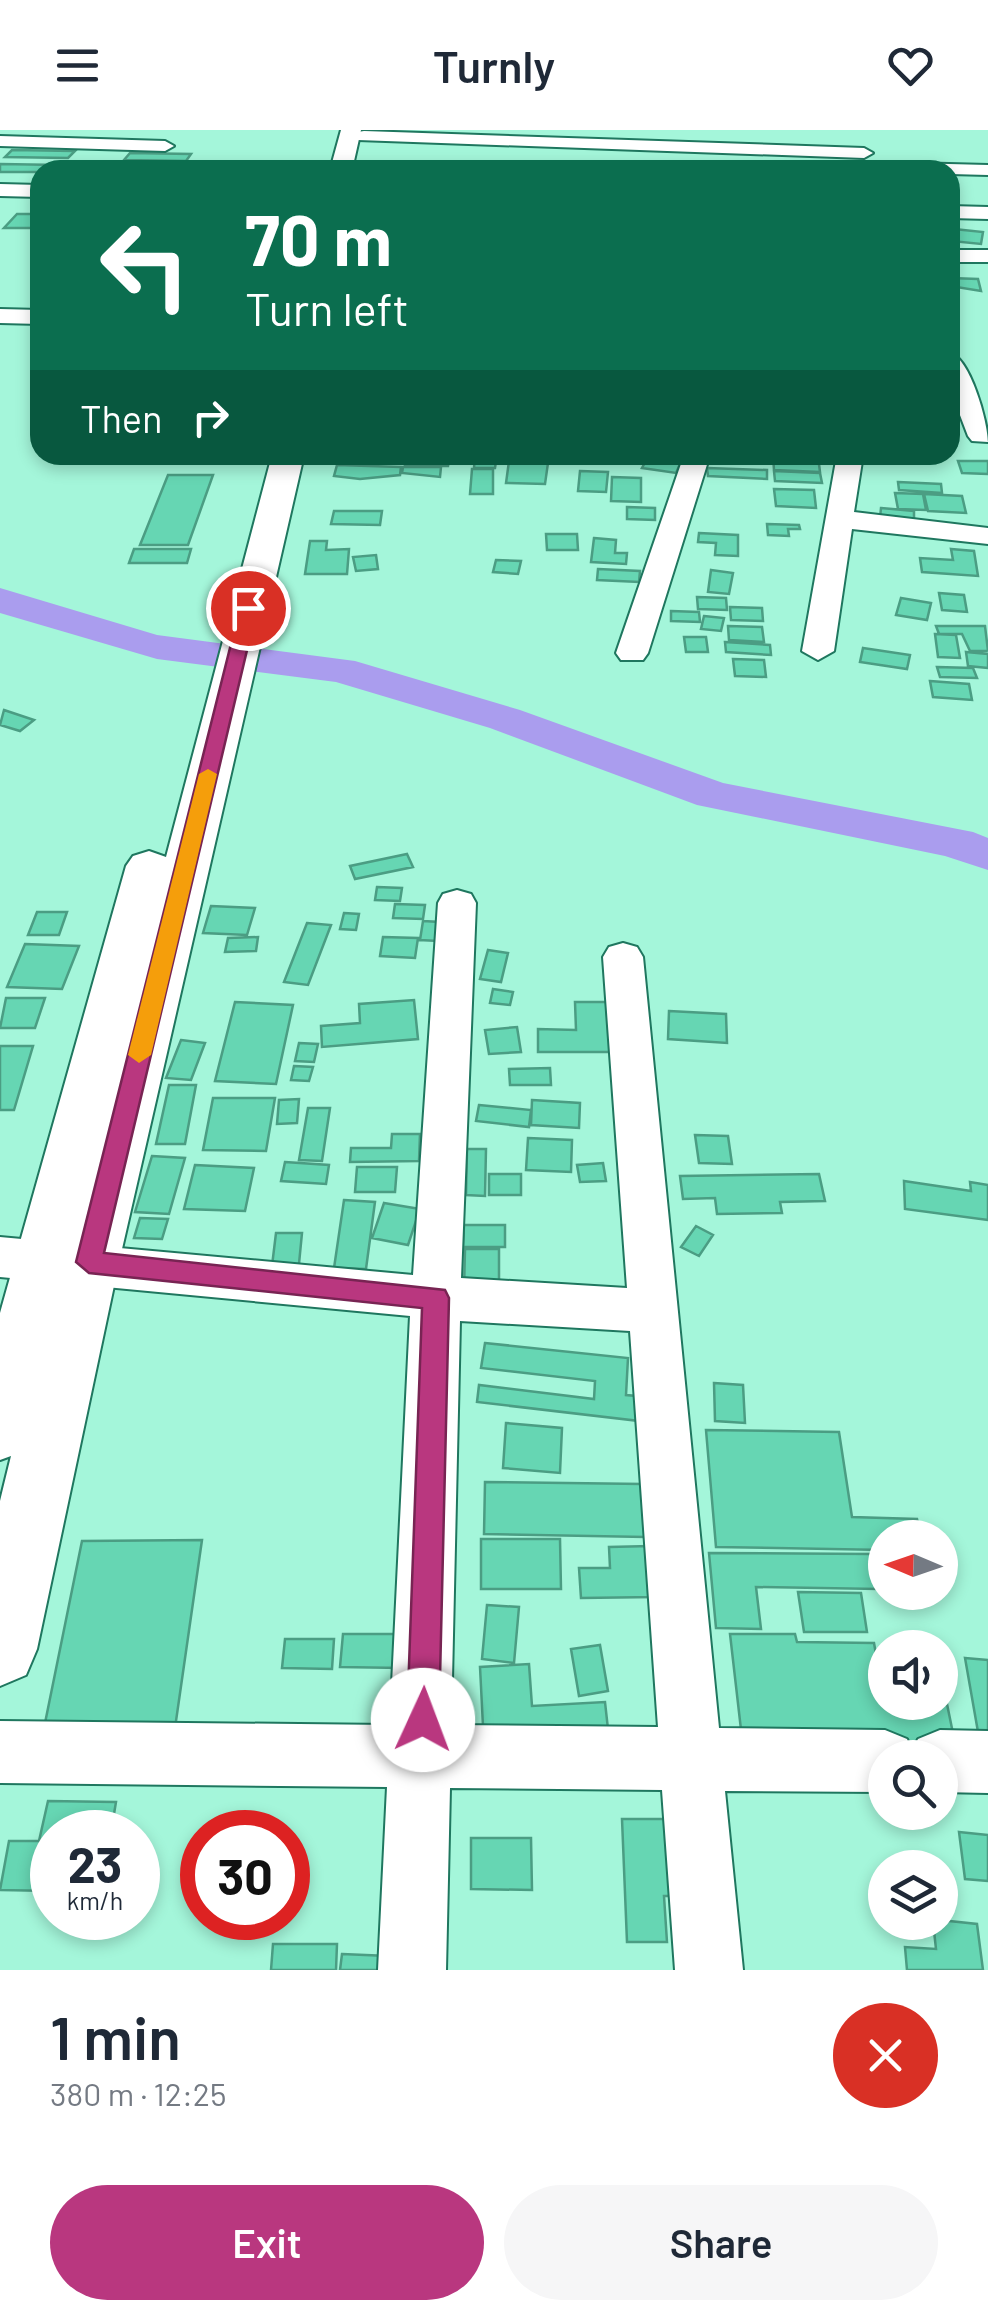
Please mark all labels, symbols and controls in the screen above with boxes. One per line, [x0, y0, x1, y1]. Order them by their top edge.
icon: menu [50, 38, 105, 93]
text: Turnly [433, 38, 555, 92]
icon: heart [883, 38, 938, 93]
text: 70 m [245, 196, 392, 280]
icon: left [80, 200, 210, 330]
text: Turn left [245, 281, 409, 335]
icon: right [183, 390, 238, 445]
text: Then [80, 395, 163, 441]
pin [206, 566, 291, 651]
icon: arrive [221, 581, 276, 636]
north arrow [868, 1520, 958, 1610]
map controls [868, 1520, 958, 1940]
button: sound [868, 1630, 958, 1720]
position arrow [371, 1668, 475, 1772]
button: search [868, 1740, 958, 1830]
speed limit sign: 30 [180, 1810, 310, 1940]
text: 23 [68, 1833, 122, 1893]
button: layers [868, 1850, 958, 1940]
text: km/h [67, 1885, 123, 1915]
text: 1 min [50, 2000, 181, 2072]
button: close [833, 2003, 938, 2108]
text: 380 m · 12:25 [50, 2074, 226, 2112]
button: Exit [50, 2185, 484, 2300]
button: Share [504, 2185, 938, 2300]

